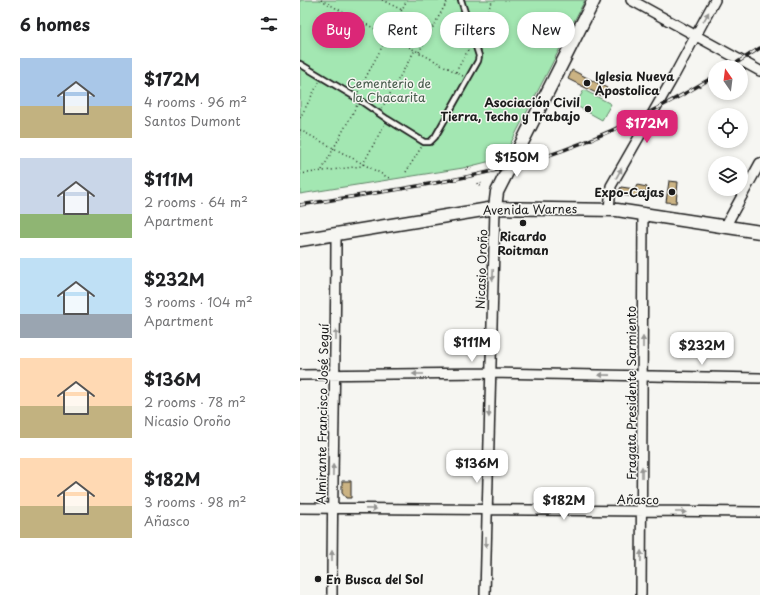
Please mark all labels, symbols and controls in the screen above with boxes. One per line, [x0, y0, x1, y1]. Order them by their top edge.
text: 6 homes [20, 11, 90, 37]
one-way arrow [703, 11, 709, 22]
chip: Buy [312, 12, 365, 48]
chip: Rent [373, 12, 432, 48]
chip: Filters [440, 12, 509, 48]
chip: New [517, 12, 575, 48]
icon: filters [258, 13, 280, 35]
north arrow [708, 60, 748, 100]
map controls [708, 60, 748, 196]
text: $172M [144, 66, 200, 92]
place label: Iglesia Nueva Apostolica [595, 67, 675, 99]
icon: home [52, 74, 100, 122]
park label: Cementerio de la Chacarita [347, 74, 432, 106]
marker: Iglesia Nueva Apostolica [582, 78, 592, 88]
text: 4 rooms · 96 m² [144, 92, 247, 111]
place label: Asociación Civil Tierra, Techo y Trabajo [441, 93, 580, 125]
marker: Asociación Civil Tierra, Techo y Trabajo [583, 104, 593, 114]
button: locate [708, 108, 748, 148]
pin: $172M [619, 110, 675, 144]
text: Santos Dumont [144, 111, 241, 130]
text: $172M [626, 113, 668, 132]
pin: $150M [489, 144, 545, 178]
text: $150M [495, 147, 539, 166]
button: layers [708, 156, 748, 196]
text: $111M [144, 166, 193, 192]
one-way arrow [615, 167, 622, 179]
icon: home [52, 174, 100, 222]
place label: Expo-Cajas [595, 183, 664, 201]
marker: Expo-Cajas [667, 187, 677, 197]
text: 2 rooms · 64 m² [144, 192, 248, 211]
street label: Avenida Warnes [483, 199, 578, 219]
text: Apartment [144, 211, 213, 230]
marker: Ricardo Roitman [518, 218, 528, 228]
place label: Ricardo Roitman [497, 227, 549, 259]
street label: Nicasio Oroño [471, 228, 491, 309]
text: $232M [144, 266, 205, 292]
one-way arrow [490, 269, 496, 282]
icon: home [52, 274, 100, 322]
text: 3 rooms · 104 m² [144, 292, 253, 311]
street label: Fragata Presidente Sarmiento [622, 306, 640, 480]
text: Apartment [144, 311, 213, 330]
street label: Almirante Francisco José Seguí [311, 323, 333, 505]
one-way arrow [333, 328, 339, 341]
pin: $111M [444, 329, 500, 363]
text: $111M [453, 332, 491, 351]
pin: $232M [674, 332, 730, 366]
one-way arrow [640, 335, 646, 348]
text: $232M [679, 335, 725, 354]
text: $136M [144, 366, 201, 392]
one-way arrow [411, 371, 424, 377]
one-way arrow [597, 372, 610, 378]
icon: home [52, 374, 100, 422]
text: 2 rooms · 78 m² [144, 392, 246, 411]
one-way arrow [486, 406, 492, 419]
text: Nicasio Oroño [144, 411, 231, 430]
pin: $136M [449, 450, 505, 484]
text: $136M [455, 453, 499, 472]
one-way arrow [330, 463, 336, 476]
one-way arrow [639, 465, 645, 478]
text: $182M [144, 466, 200, 492]
icon: home [52, 474, 100, 522]
pin: $182M [536, 487, 592, 521]
text: $182M [542, 490, 586, 509]
street label: Añasco [617, 490, 660, 508]
text: 3 rooms · 98 m² [144, 492, 246, 511]
one-way arrow [365, 506, 378, 512]
one-way arrow [675, 509, 688, 515]
text: Añasco [144, 511, 190, 530]
one-way arrow [483, 536, 489, 549]
one-way arrow [329, 549, 335, 562]
one-way arrow [638, 549, 644, 562]
place label: En Busca del Sol [326, 570, 424, 588]
marker: En Busca del Sol [313, 574, 323, 584]

